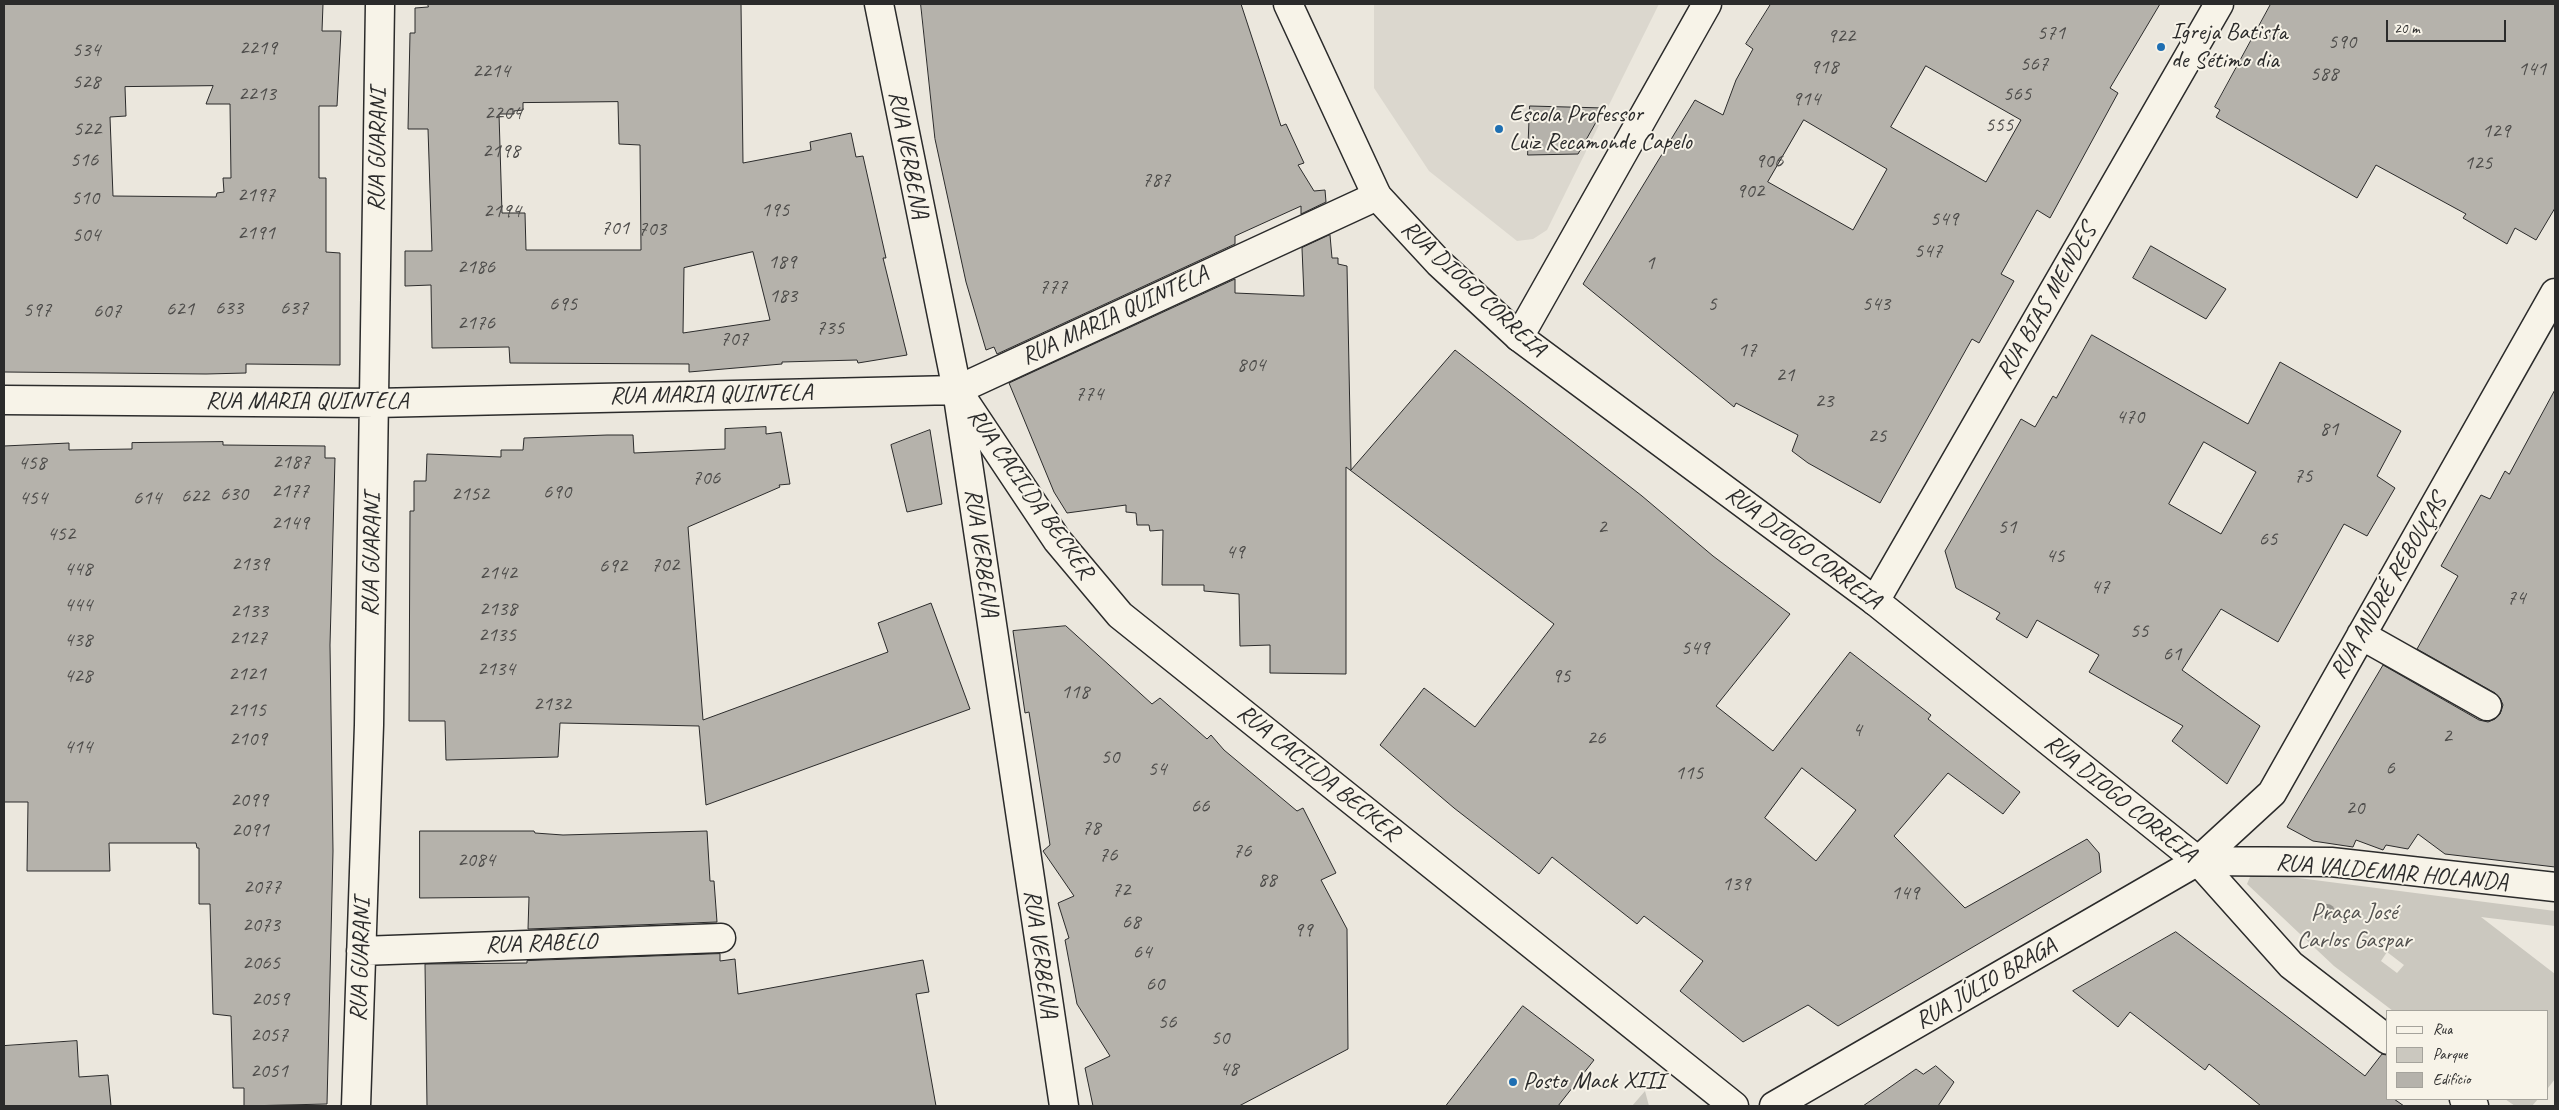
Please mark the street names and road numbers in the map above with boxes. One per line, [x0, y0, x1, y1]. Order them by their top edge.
street label: RUA GUARANI [363, 88, 393, 212]
street label: RUA VERBENA [882, 89, 934, 221]
street label: RUA DIOGO CORREIA [1395, 215, 1551, 363]
street label: RUA BIAS MENDES [1991, 219, 2103, 385]
street label: RUA MARIA QUINTELA [1017, 260, 1213, 372]
street label: RUA MARIA QUINTELA [609, 379, 813, 411]
street label: RUA MARIA QUINTELA [206, 388, 408, 416]
street label: RUA CACILDA BECKER [961, 403, 1099, 585]
street label: RUA DIOGO CORREIA [1720, 480, 1886, 616]
street label: RUA VERBENA [958, 487, 1004, 619]
street label: RUA ANDRÉ REBOUÇAS [2325, 490, 2453, 684]
street label: RUA GUARANI [357, 493, 387, 617]
street label: RUA CACILDA BECKER [1231, 699, 1405, 847]
street label: RUA DIOGO CORREIA [2038, 729, 2202, 869]
street label: RUA VALDEMAR HOLANDA [2275, 849, 2509, 897]
street label: RUA VERBENA [1017, 888, 1063, 1020]
street label: RUA GUARANI [344, 898, 378, 1022]
street label: RUA RABELO [485, 928, 597, 960]
street label: RUA JÚLIO BRAGA [1910, 932, 2062, 1036]

